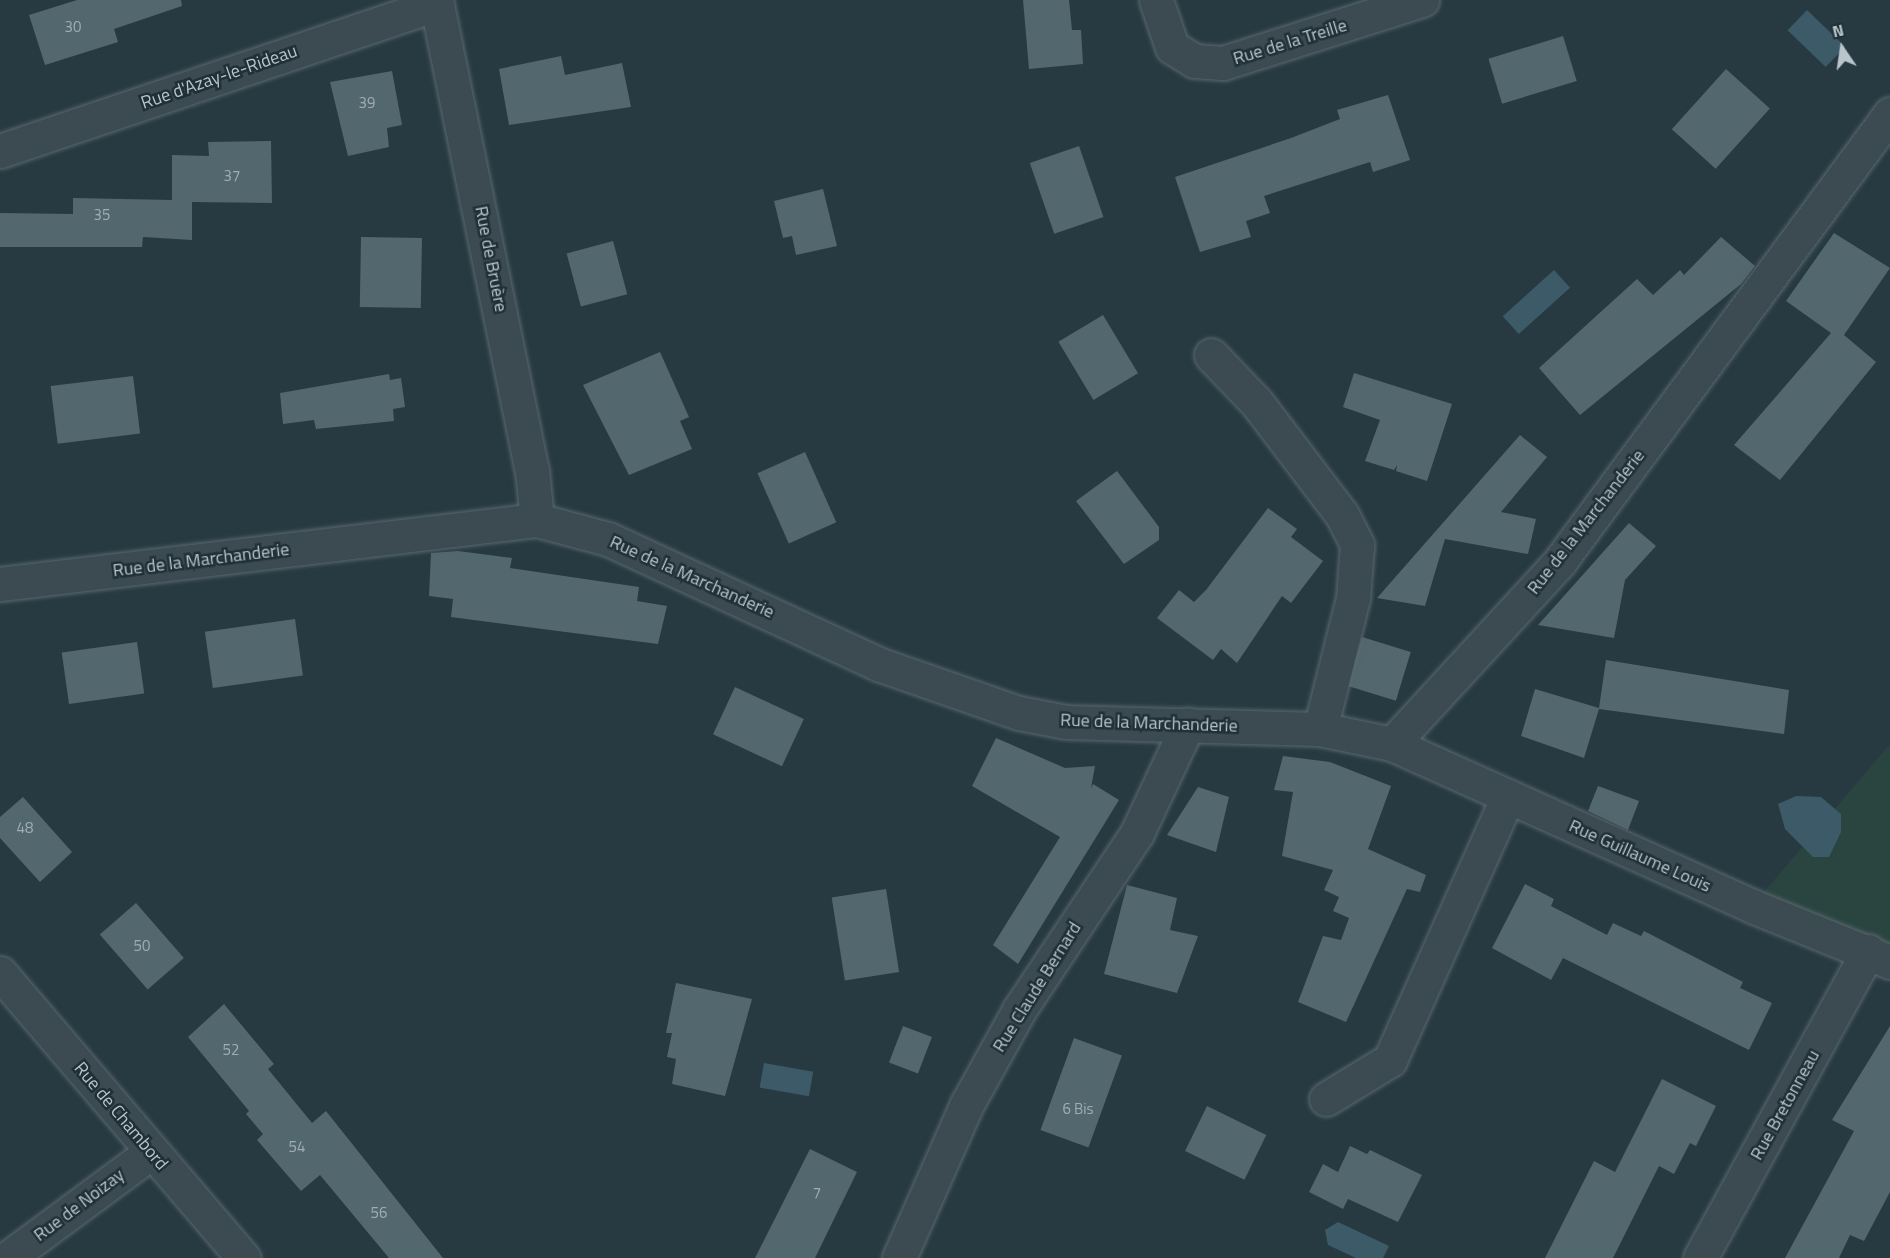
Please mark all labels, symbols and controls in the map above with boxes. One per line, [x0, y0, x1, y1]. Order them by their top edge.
street label: Rue de la Treille [1231, 14, 1349, 70]
house number: 30 [65, 18, 81, 36]
north arrow [1812, 18, 1872, 78]
text: N [1830, 18, 1846, 43]
street label: Rue d'Azay-le-Rideau [138, 40, 300, 114]
house number: 39 [359, 94, 375, 112]
house number: 37 [224, 167, 240, 185]
street label: Rue de Bruère [470, 204, 512, 314]
house number: 35 [94, 206, 110, 224]
street label: Rue de la Marchanderie [1523, 445, 1649, 599]
street label: Rue de la Marchanderie [606, 531, 778, 623]
street label: Rue de la Marchanderie [112, 538, 290, 582]
street label: Rue de la Marchanderie [1060, 709, 1238, 737]
street label: Rue Guillaume Louis [1566, 815, 1714, 897]
house number: 48 [17, 819, 33, 837]
street label: Rue Claude Bernard [988, 918, 1086, 1056]
house number: 50 [134, 937, 150, 955]
house number: 52 [223, 1041, 239, 1059]
street label: Rue Bretonneau [1746, 1046, 1824, 1164]
street label: Rue de Chambord [70, 1058, 172, 1174]
house number: 6 Bis [1062, 1100, 1094, 1118]
house number: 54 [289, 1138, 305, 1156]
street label: Rue de Noizay [30, 1164, 128, 1246]
house number: 7 [813, 1184, 821, 1202]
house number: 56 [371, 1204, 387, 1222]

